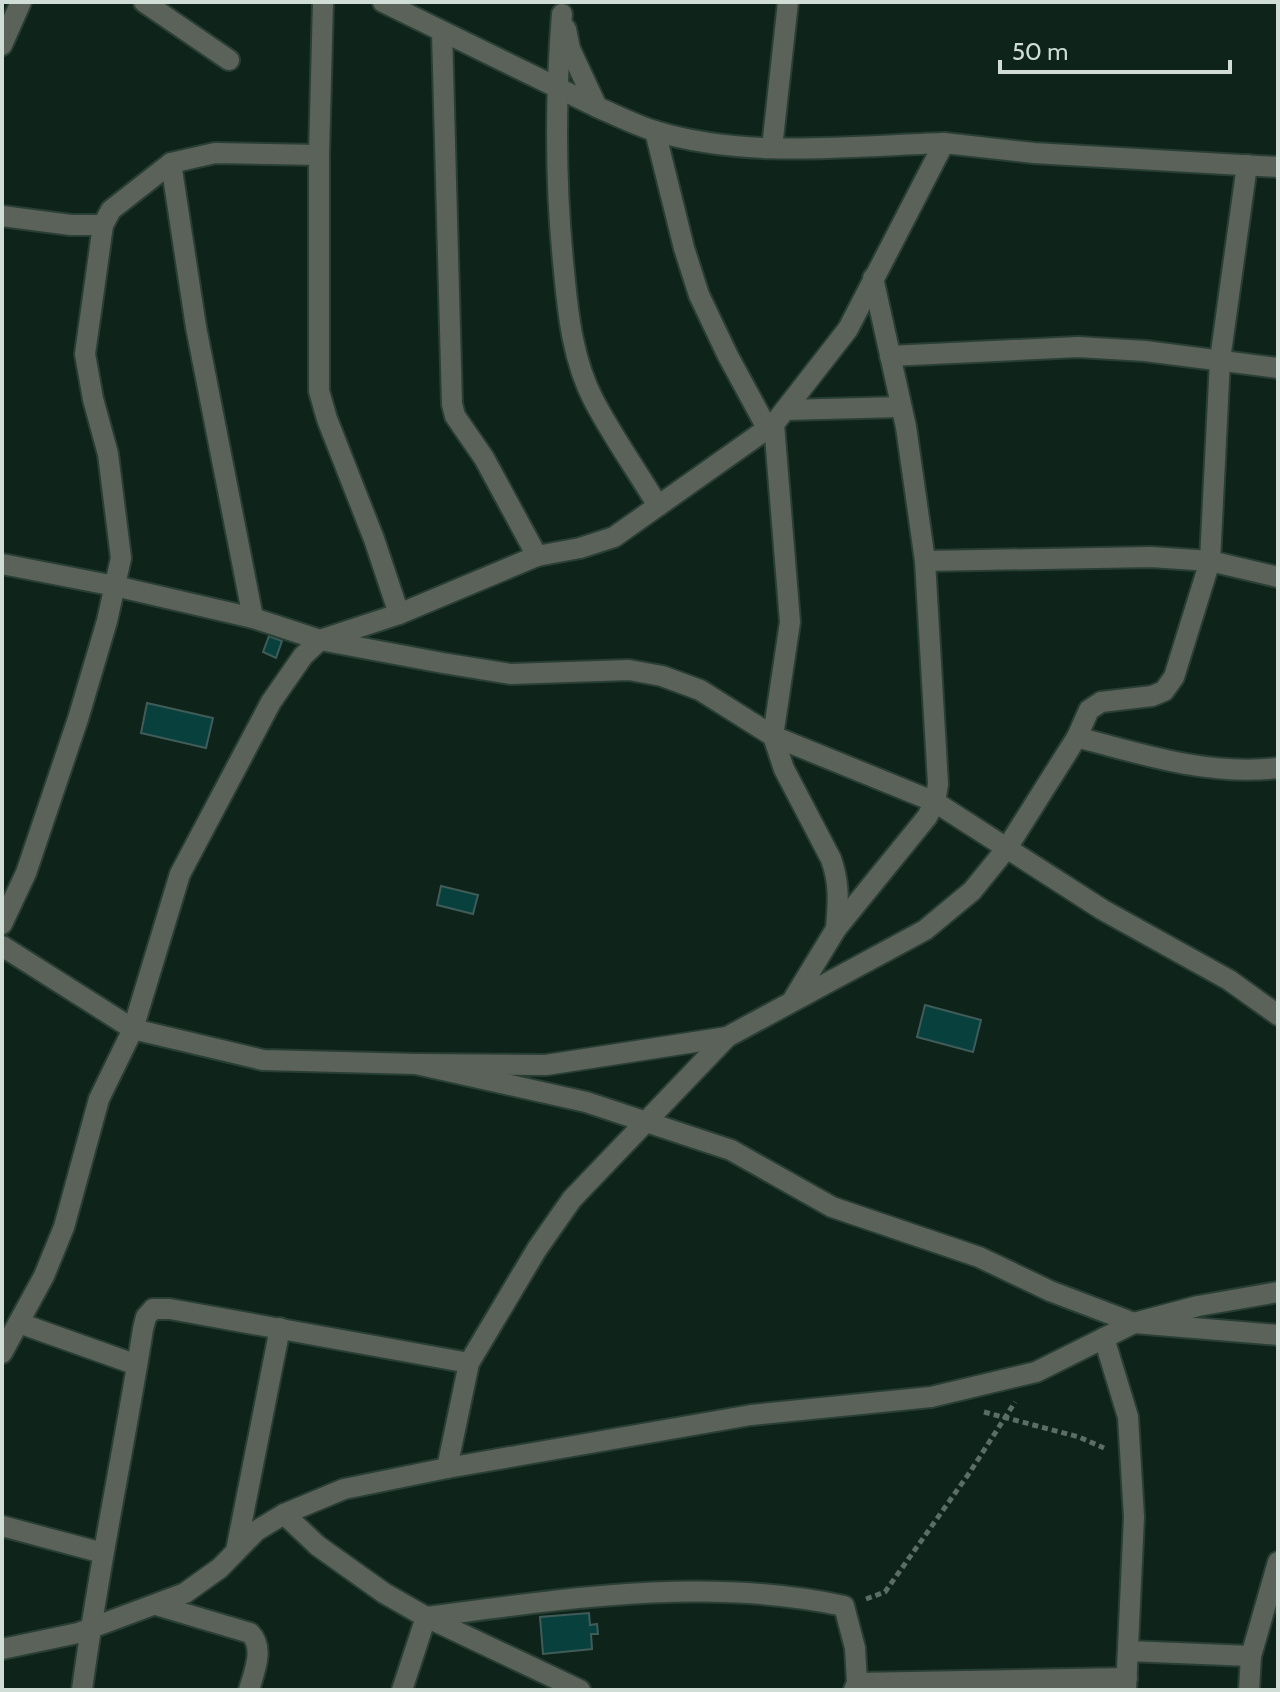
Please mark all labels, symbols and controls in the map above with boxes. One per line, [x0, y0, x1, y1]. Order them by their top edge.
scale bar [1000, 24, 1230, 74]
text: 50 m [1012, 37, 1068, 66]

